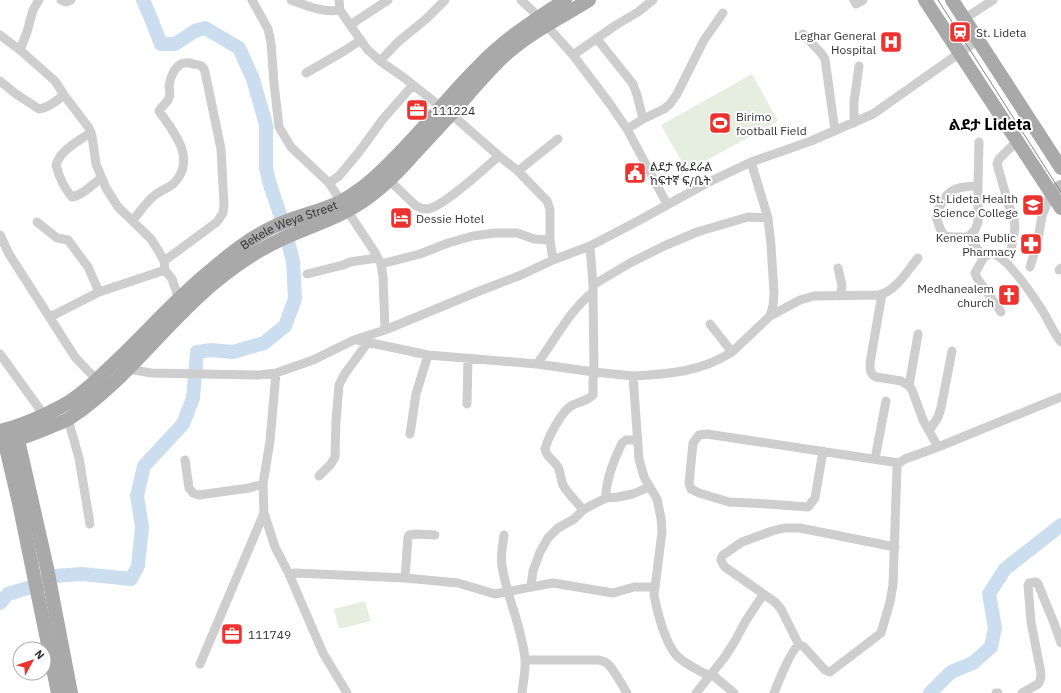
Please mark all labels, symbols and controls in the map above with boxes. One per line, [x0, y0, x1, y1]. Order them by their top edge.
station icon: St. Lideta [947, 19, 973, 45]
place label: St. Lideta [976, 25, 1027, 40]
place label: Leghar General Hospital [794, 28, 876, 57]
hospital icon: Leghar General Hospital [878, 29, 904, 55]
office icon: 111224 [404, 97, 430, 123]
place label: 111224 [432, 103, 475, 118]
place label: Birimo football Field [736, 109, 807, 138]
sports icon: Birimo football Field [707, 110, 733, 136]
district label: ልደታ Lideta [949, 114, 1031, 134]
place label: ልደታ የፌደራል ከፍተኛ ፍ/ቤት [650, 159, 712, 188]
public building icon: ልደታ የፌደራል ከፍተኛ ፍ/ቤት [622, 160, 648, 186]
place label: St. Lideta Health Science College [929, 191, 1018, 220]
school or university icon: St. Lideta Health Science College [1020, 192, 1046, 218]
street label: Bekele Weya Street [237, 197, 339, 252]
hotel icon: Dessie Hotel [388, 205, 414, 231]
place label: Dessie Hotel [416, 211, 484, 226]
place label: Kenema Public Pharmacy [936, 230, 1016, 259]
pharmacy icon: Kenema Public Pharmacy [1018, 231, 1044, 257]
place label: Medhanealem church [917, 281, 994, 310]
church icon: Medhanealem church [996, 282, 1022, 308]
office icon: 111749 [219, 621, 245, 647]
place label: 111749 [248, 627, 291, 642]
north arrow [12, 641, 52, 681]
text: N [32, 647, 48, 662]

